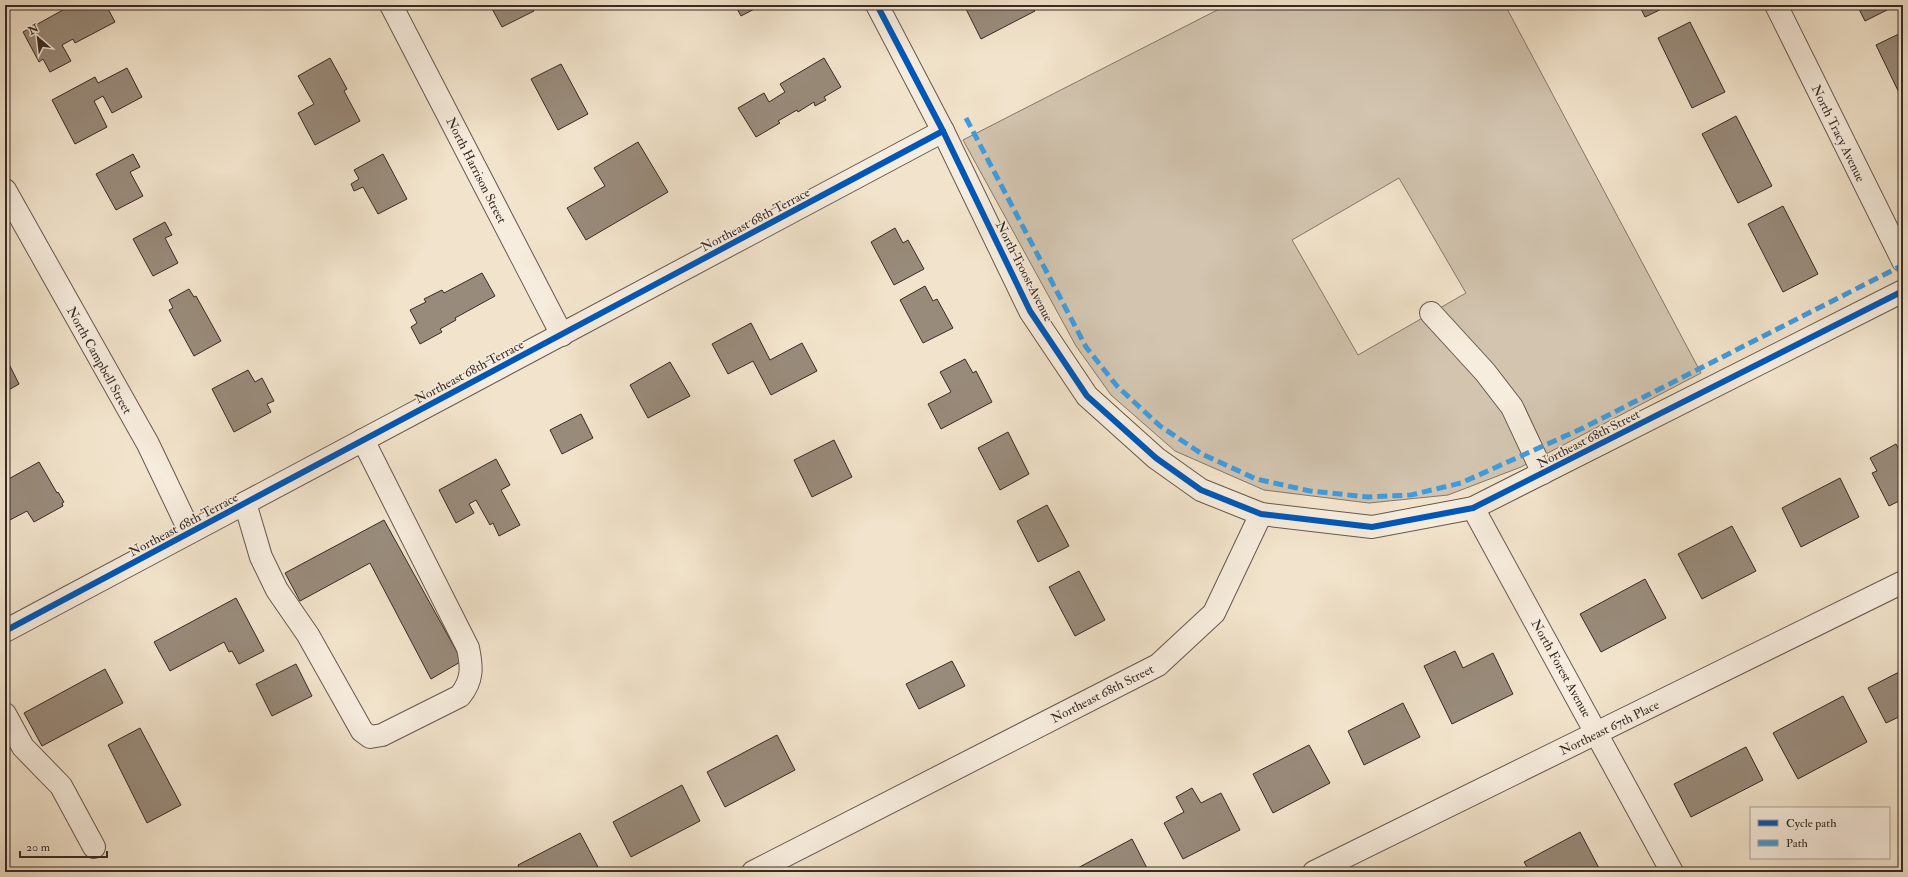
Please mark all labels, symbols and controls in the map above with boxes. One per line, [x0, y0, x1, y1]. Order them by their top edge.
north arrow [18, 18, 58, 58]
text: N [25, 21, 42, 38]
street label: North Tracy Avenue [1807, 82, 1869, 186]
street label: North Harrison Street [442, 115, 510, 226]
street label: Northeast 68th Terrace [698, 184, 813, 255]
street label: North Troost Avenue [992, 218, 1057, 325]
street label: North Campbell Street [62, 304, 135, 417]
street label: Northeast 68th Terrace [412, 336, 527, 407]
street label: Northeast 68th Street [1534, 406, 1643, 472]
street label: Northeast 68th Terrace [126, 489, 241, 560]
street label: North Forest Avenue [1528, 617, 1595, 721]
street label: Northeast 68th Street [1048, 661, 1157, 727]
street label: Northeast 67th Place [1557, 697, 1662, 759]
legend [1750, 807, 1890, 859]
text: Cycle path [1786, 816, 1837, 831]
scale bar [20, 833, 107, 859]
text: Path [1786, 836, 1809, 851]
text: 20 m [26, 840, 51, 855]

